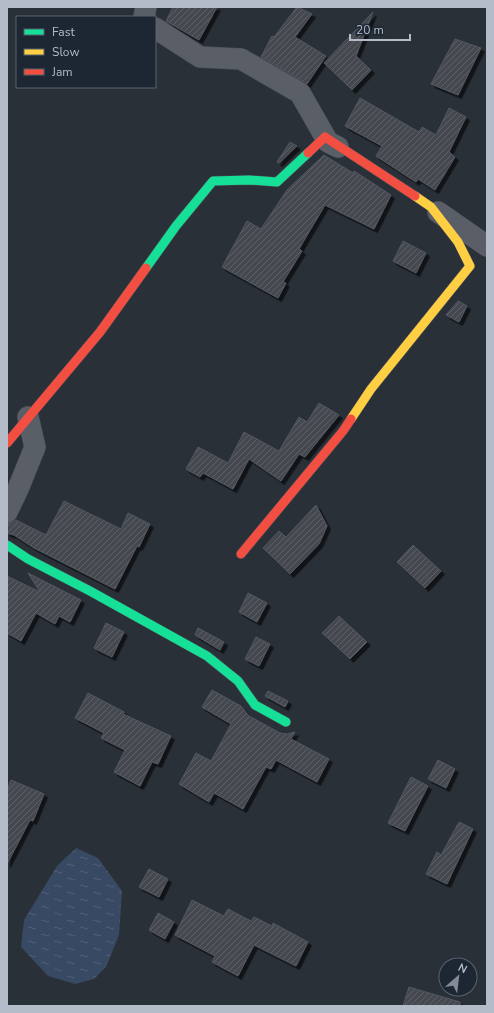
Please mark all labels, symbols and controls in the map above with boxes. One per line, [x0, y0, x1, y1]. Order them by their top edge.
legend [16, 16, 156, 88]
scale bar [350, 16, 410, 42]
text: 20 m [356, 22, 384, 38]
text: Fast [52, 24, 75, 40]
text: Slow [52, 44, 80, 60]
text: Jam [51, 64, 73, 80]
north arrow [438, 957, 478, 997]
text: N [455, 960, 470, 977]

